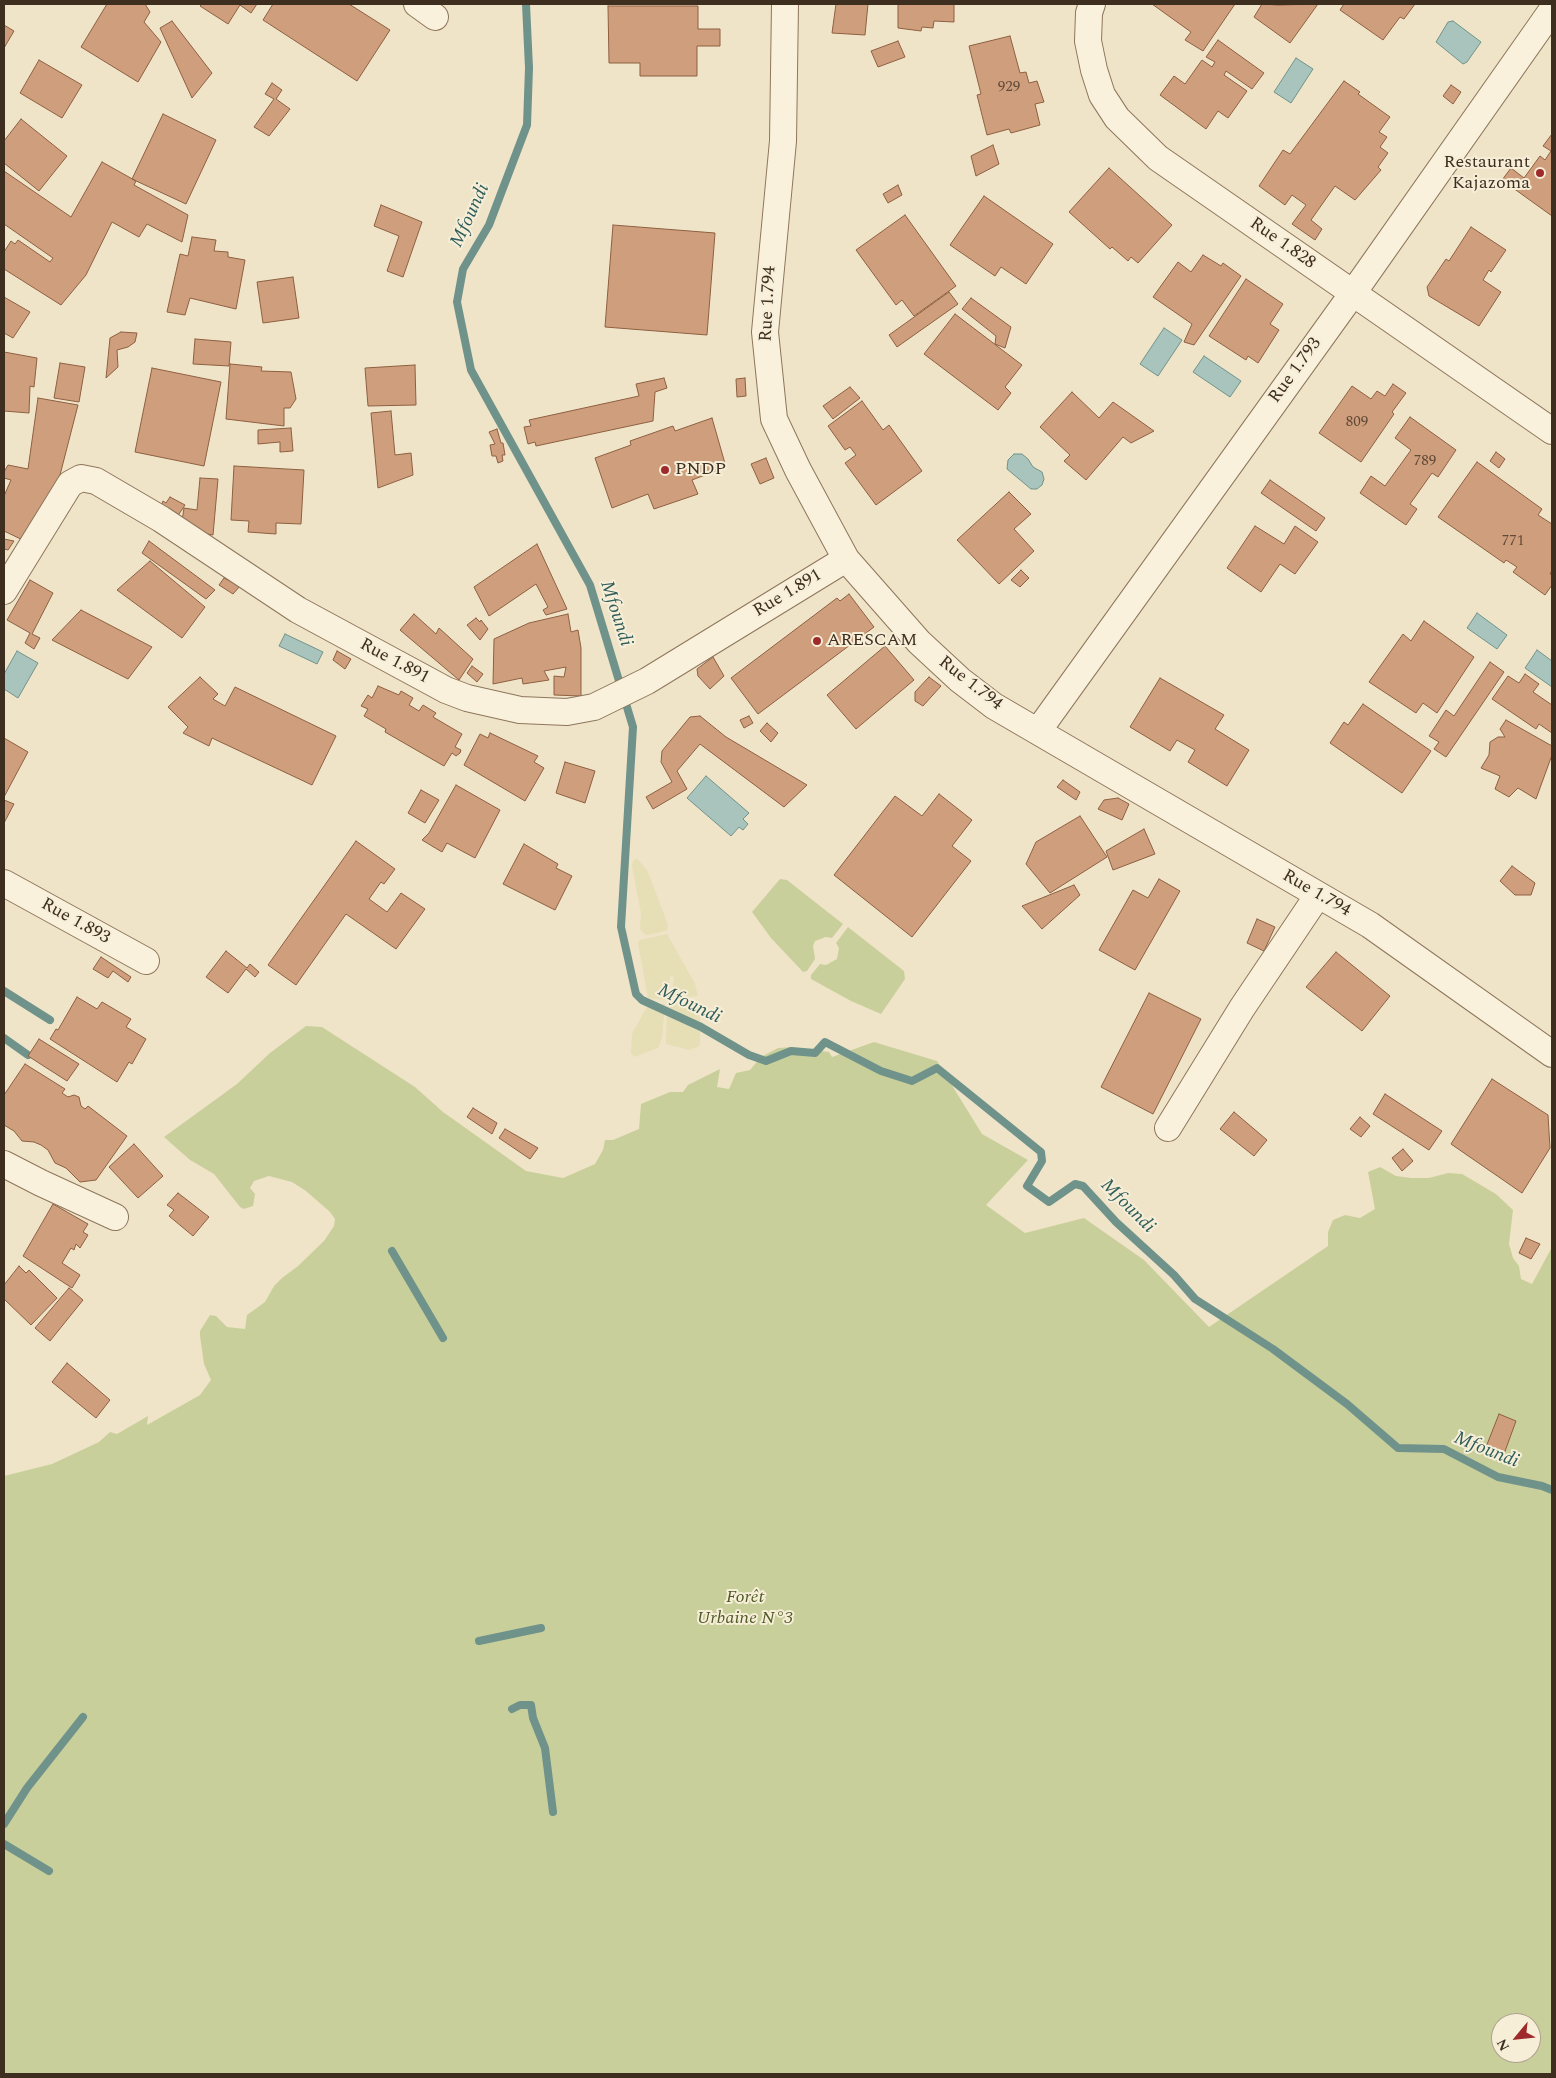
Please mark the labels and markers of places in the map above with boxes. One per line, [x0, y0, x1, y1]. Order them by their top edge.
place label: Restaurant Kajazoma [1444, 152, 1530, 194]
marker: Restaurant Kajazoma [1534, 167, 1546, 179]
place label: PNDP [675, 459, 726, 481]
marker: PNDP [659, 464, 671, 476]
place label: ARESCAM [827, 630, 917, 652]
marker: ARESCAM [811, 635, 823, 647]

